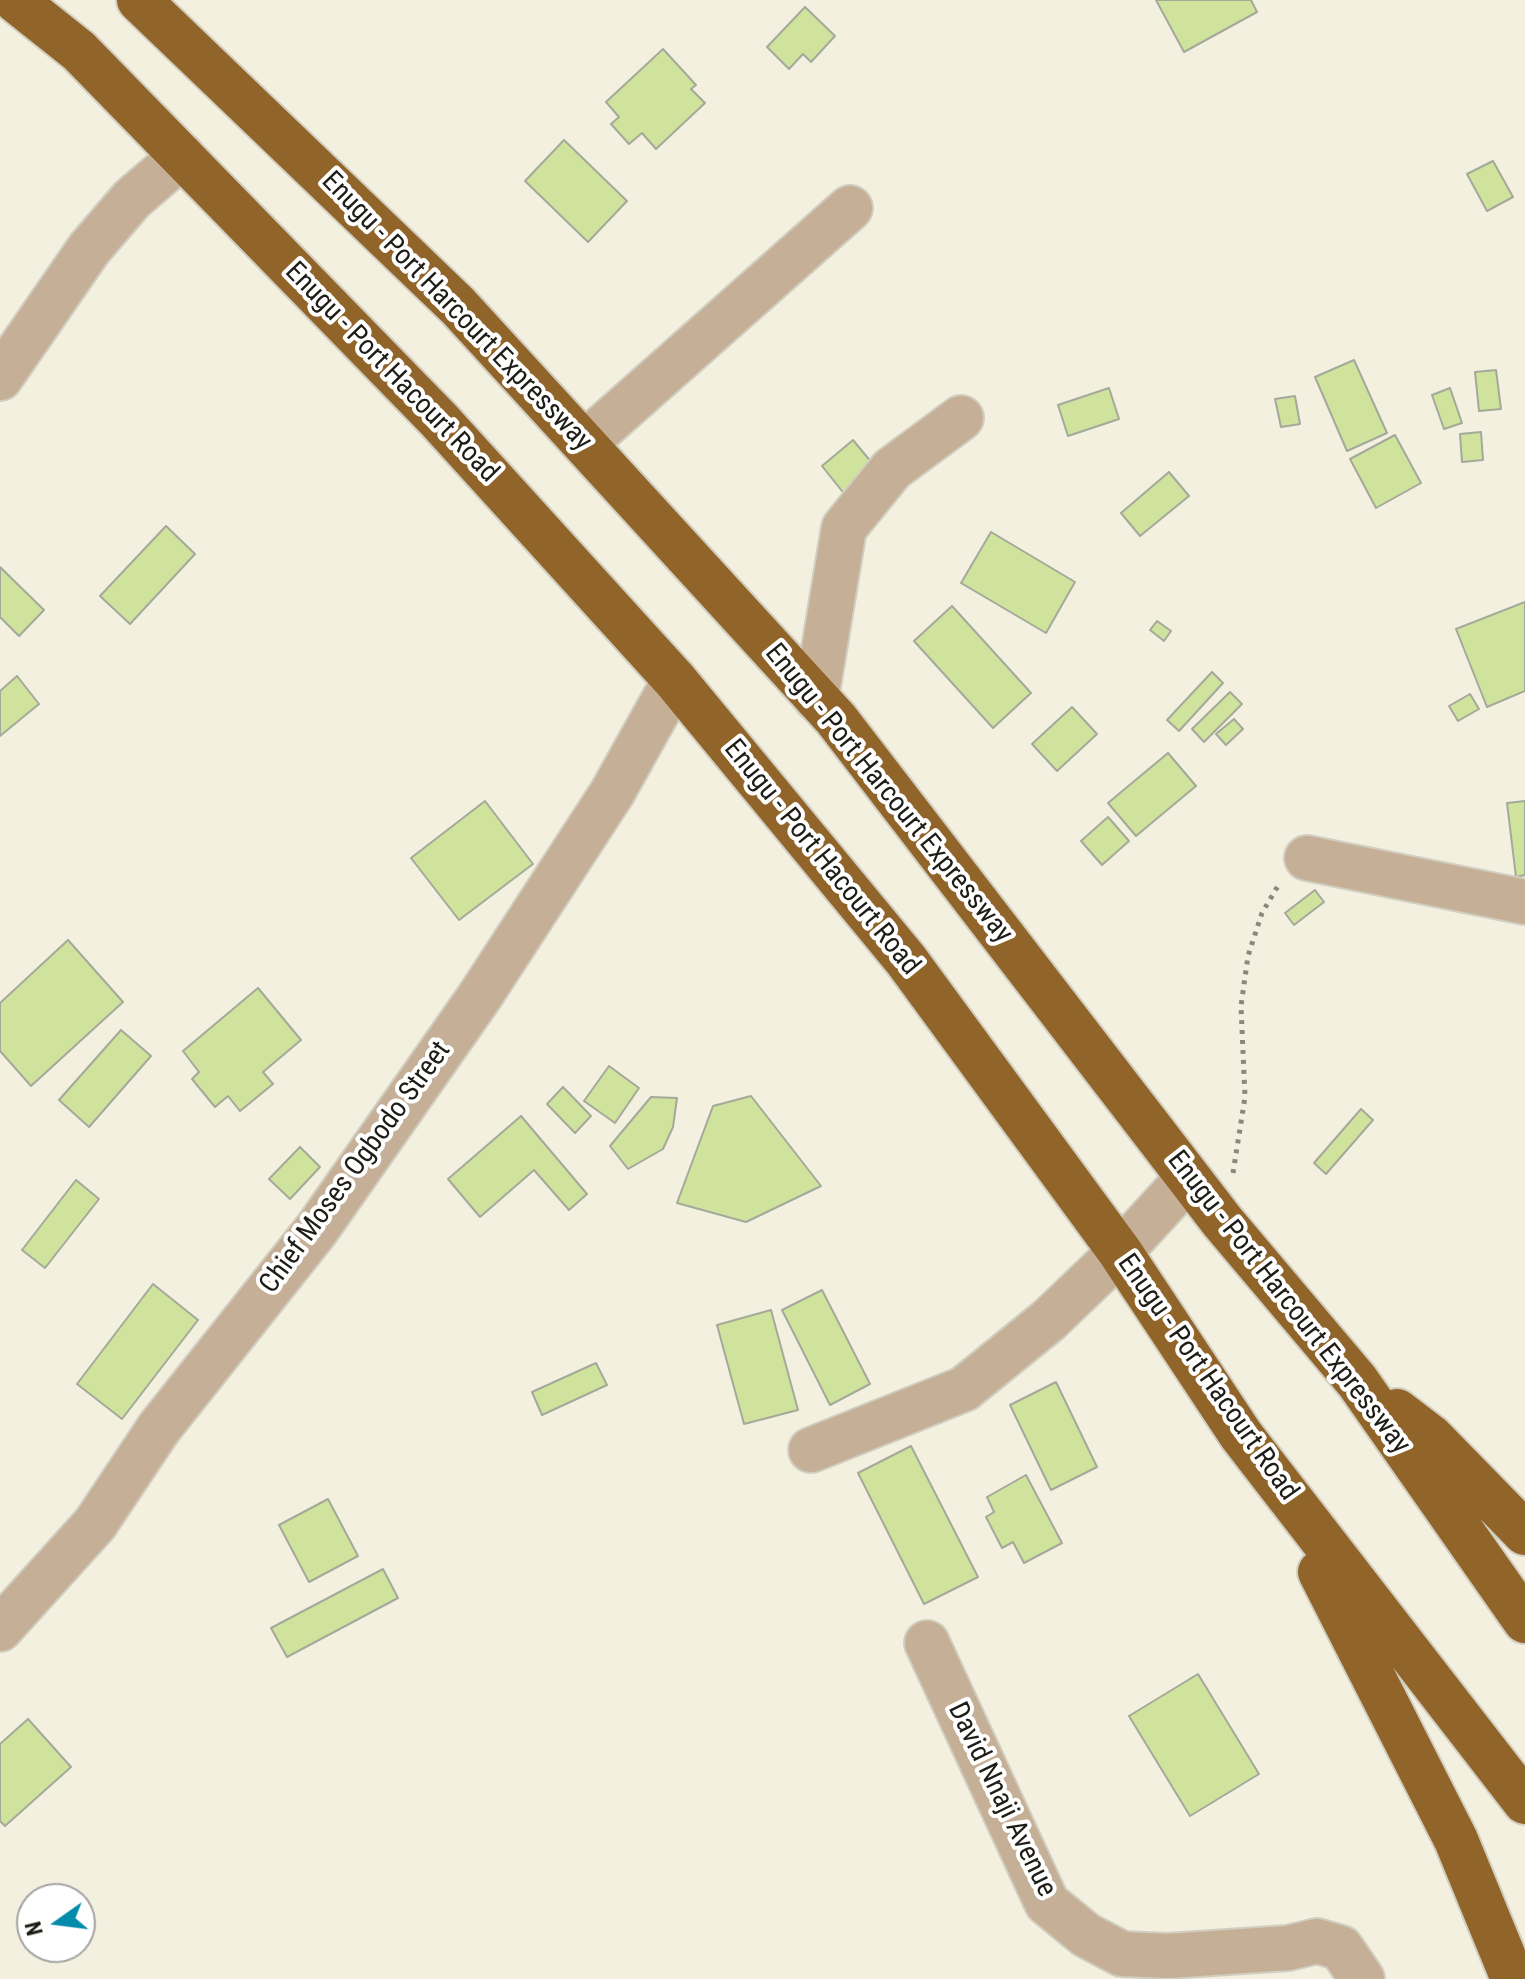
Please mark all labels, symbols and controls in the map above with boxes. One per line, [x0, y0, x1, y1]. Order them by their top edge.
street label: Enugu - Port Harcourt Expressway [314, 165, 598, 459]
street label: Enugu - Port Hacourt Road [277, 256, 505, 490]
street label: Enugu - Port Harcourt Expressway [757, 638, 1019, 950]
street label: Enugu - Port Hacourt Road [716, 734, 926, 982]
street label: Chief Moses Ogbodo Street [253, 1036, 459, 1300]
street label: Enugu - Port Harcourt Expressway [1159, 1145, 1417, 1461]
street label: Enugu - Port Hacourt Road [1109, 1248, 1305, 1508]
street label: David Nnaji Avenue [939, 1697, 1063, 1903]
north arrow [16, 1883, 96, 1963]
text: N [20, 1919, 48, 1938]

